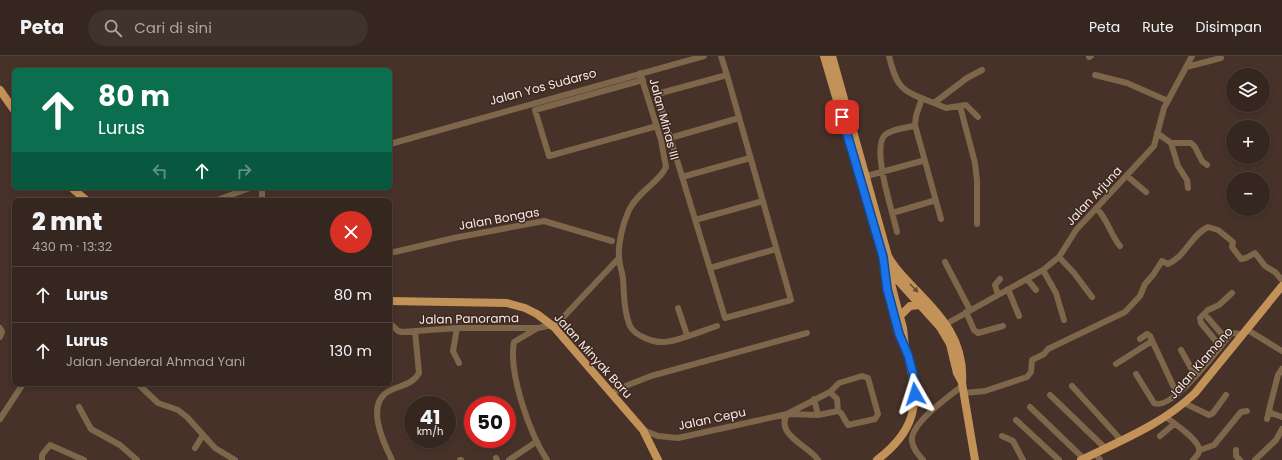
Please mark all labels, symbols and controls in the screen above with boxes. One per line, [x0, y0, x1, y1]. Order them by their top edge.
search box [88, 10, 368, 46]
text: Peta [20, 14, 64, 41]
icon: search [102, 17, 124, 39]
text: Cari di sini [134, 17, 212, 38]
text: Peta [1089, 17, 1120, 37]
text: Rute [1142, 17, 1174, 37]
text: Disimpan [1196, 17, 1262, 37]
street label: Jalan Yos Sudarso [488, 64, 598, 109]
map controls [1226, 68, 1270, 216]
button: layers [1226, 68, 1270, 112]
street label: Jalan Minas III [645, 76, 684, 162]
text: 80 m [98, 77, 170, 116]
icon: ahead [32, 84, 84, 136]
pin [825, 100, 859, 134]
icon: arrive [831, 106, 853, 128]
text: Lurus [98, 115, 145, 140]
button: + [1226, 120, 1270, 164]
icon: left [149, 160, 171, 182]
icon: ahead [191, 160, 213, 182]
icon: right [233, 160, 255, 182]
street label: Jalan Arjuna [1062, 162, 1126, 229]
button: − [1226, 172, 1270, 216]
street label: Jalan Bongas [457, 203, 541, 234]
text: 2 mnt [32, 205, 102, 238]
button: close [330, 211, 372, 253]
text: 430 m · 13:32 [32, 237, 112, 256]
one-way arrow [910, 283, 919, 293]
icon: ahead [32, 284, 54, 306]
text: Lurus [66, 284, 108, 305]
text: 80 m [334, 284, 372, 305]
street label: Jalan Panorama [419, 309, 519, 328]
street label: Jalan Minyak Baru [550, 309, 636, 402]
street label: Jalan Klamono [1165, 323, 1237, 402]
text: Lurus [66, 330, 108, 351]
icon: ahead [32, 340, 54, 362]
text: 130 m [329, 340, 372, 361]
text: Jalan Jenderal Ahmad Yani [66, 352, 245, 371]
position arrow [894, 373, 936, 415]
speed limit sign: 50 [464, 396, 516, 448]
text: 41 [419, 403, 441, 431]
street label: Jalan Cepu [676, 403, 747, 434]
text: km/h [417, 424, 443, 439]

